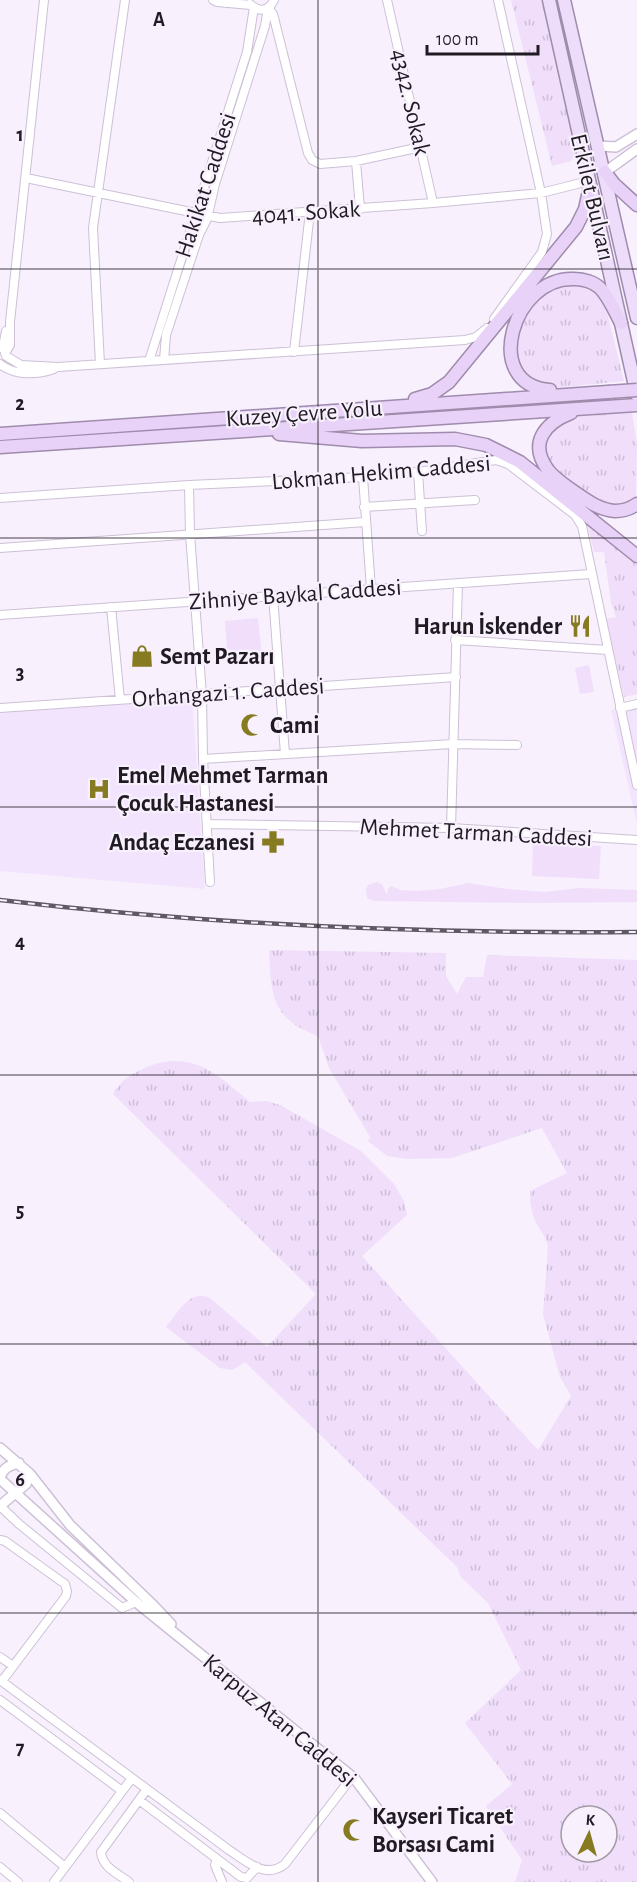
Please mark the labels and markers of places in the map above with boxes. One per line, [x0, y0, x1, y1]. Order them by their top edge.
place label: Harun İskender [413, 612, 563, 639]
restaurant icon: Harun İskender [567, 613, 593, 639]
shop icon: Semt Pazarı [129, 643, 155, 669]
place label: Semt Pazarı [160, 645, 274, 669]
mosque icon: Cami [239, 712, 265, 738]
place label: Cami [270, 714, 319, 738]
place label: Emel Mehmet Tarman Çocuk Hastanesi [117, 764, 328, 816]
hospital icon: Emel Mehmet Tarman Çocuk Hastanesi [86, 776, 112, 802]
pharmacy icon: Andaç Eczanesi [260, 829, 286, 855]
place label: Andaç Eczanesi [109, 831, 255, 855]
place label: Kayseri Ticaret Borsası Cami [372, 1805, 513, 1857]
mosque icon: Kayseri Ticaret Borsası Cami [341, 1817, 367, 1843]

